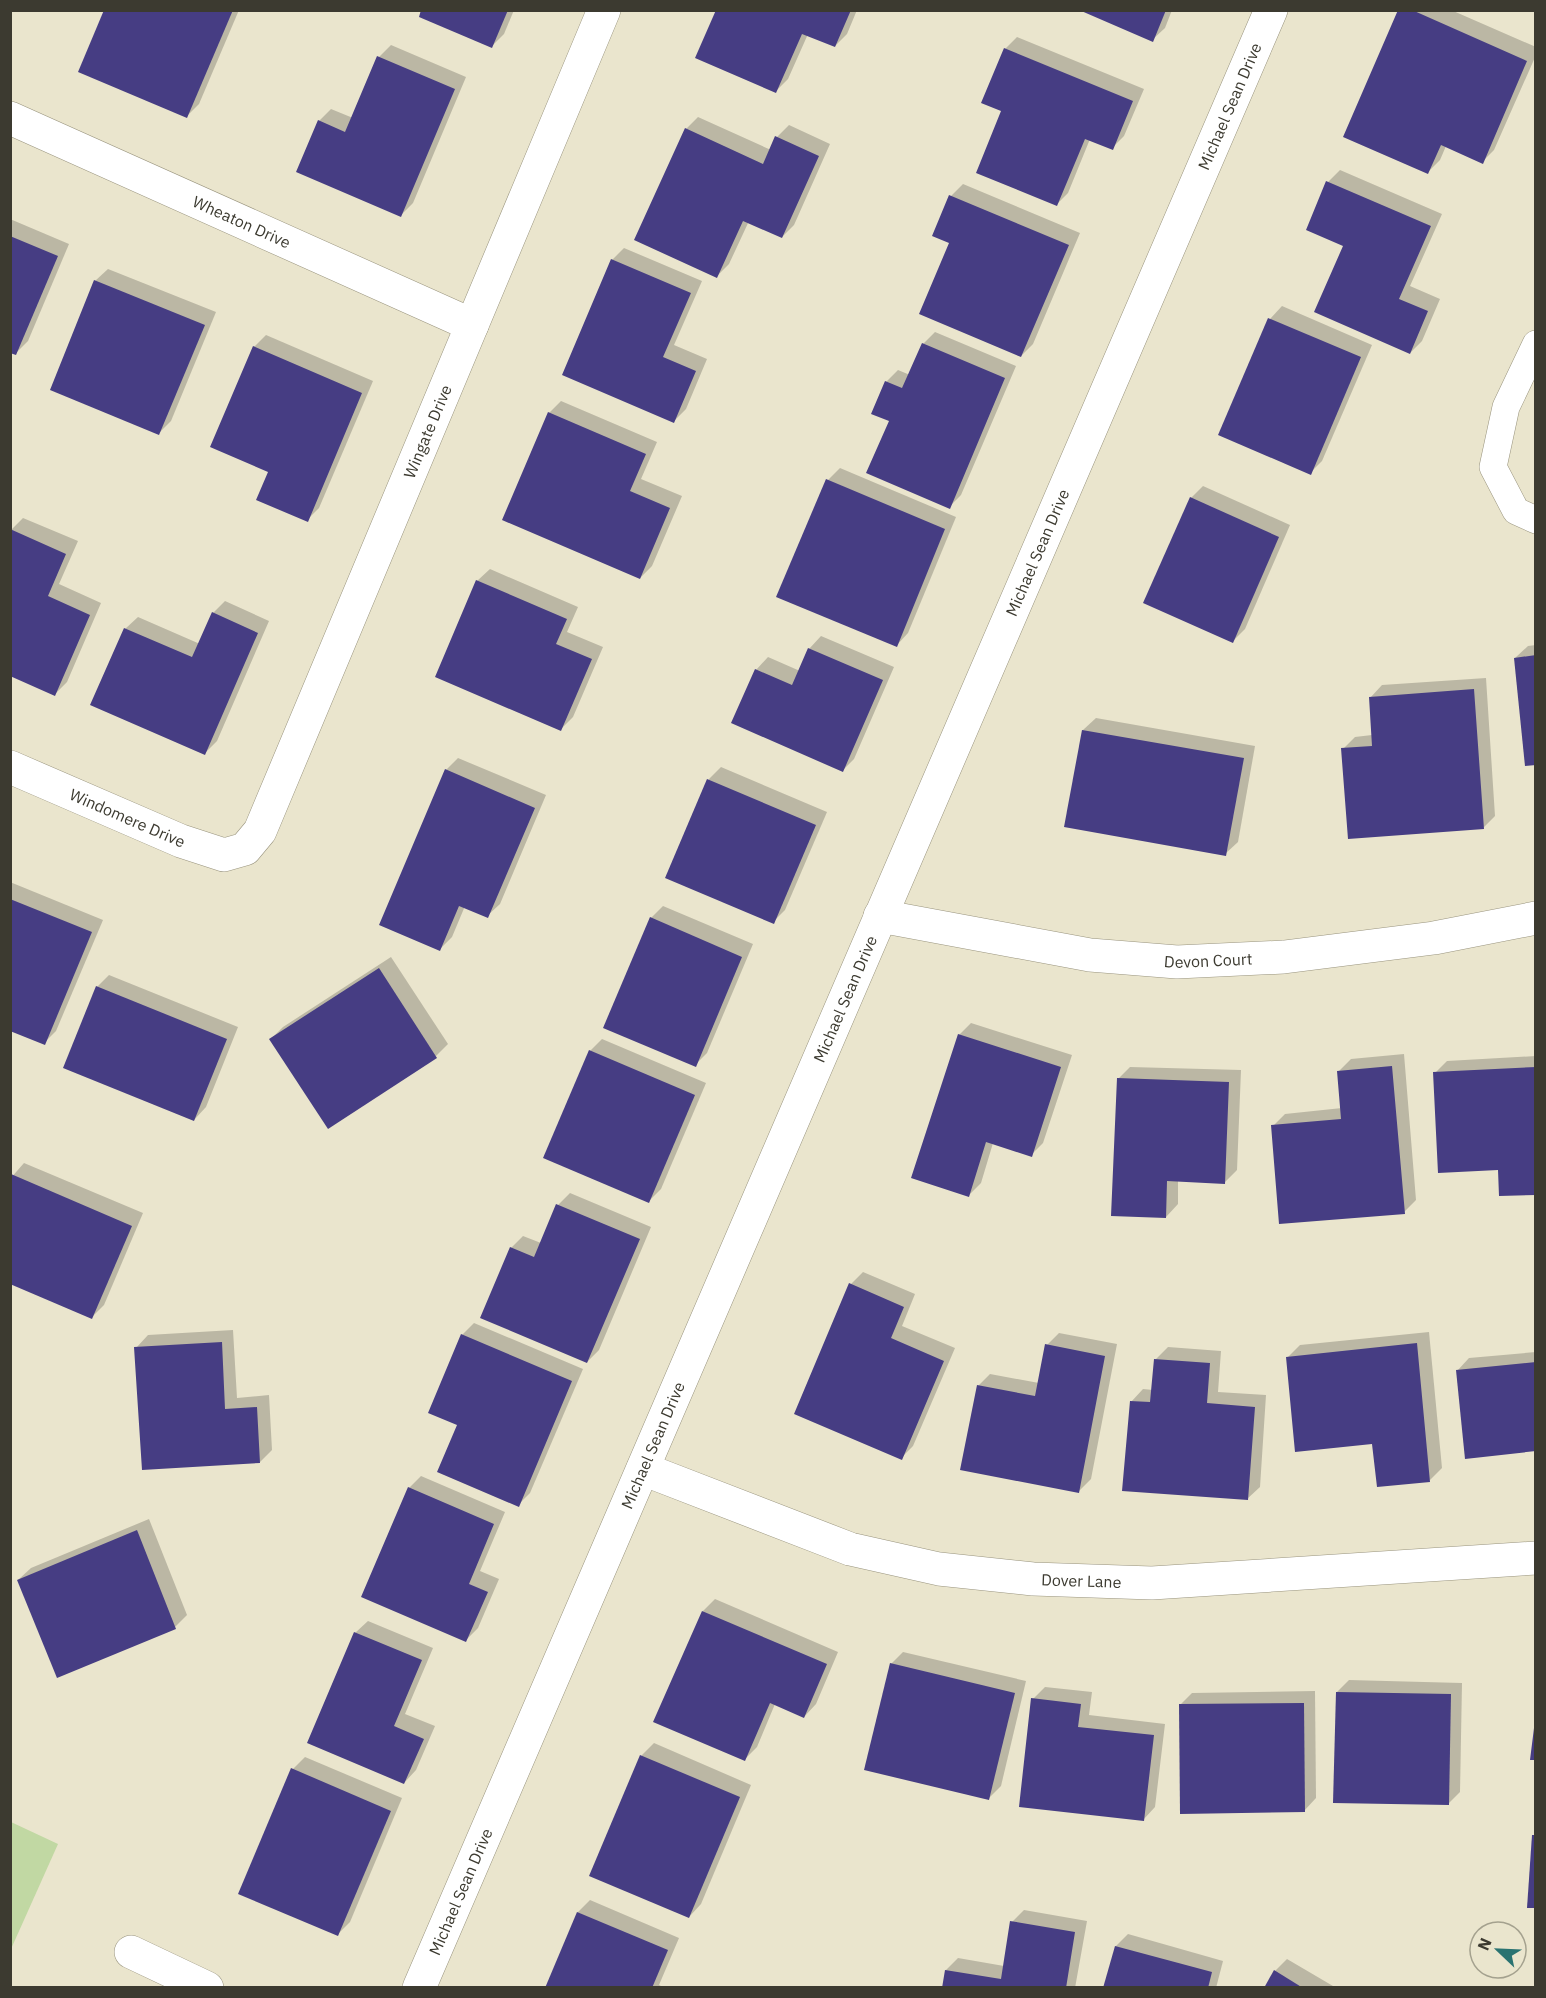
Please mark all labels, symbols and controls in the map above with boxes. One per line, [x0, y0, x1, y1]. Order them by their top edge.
street label: Michael Sean Drive [1193, 39, 1266, 173]
street label: Wheaton Drive [190, 191, 294, 253]
street label: Wingate Drive [399, 381, 456, 481]
street label: Michael Sean Drive [1001, 486, 1074, 619]
street label: Windomere Drive [67, 784, 189, 852]
street label: Michael Sean Drive [809, 932, 881, 1065]
street label: Devon Court [1163, 948, 1253, 972]
street label: Michael Sean Drive [617, 1378, 689, 1512]
street label: Dover Lane [1041, 1569, 1122, 1592]
street label: Michael Sean Drive [424, 1825, 497, 1958]
north arrow [1468, 1920, 1528, 1980]
text: N [1473, 1935, 1496, 1953]

